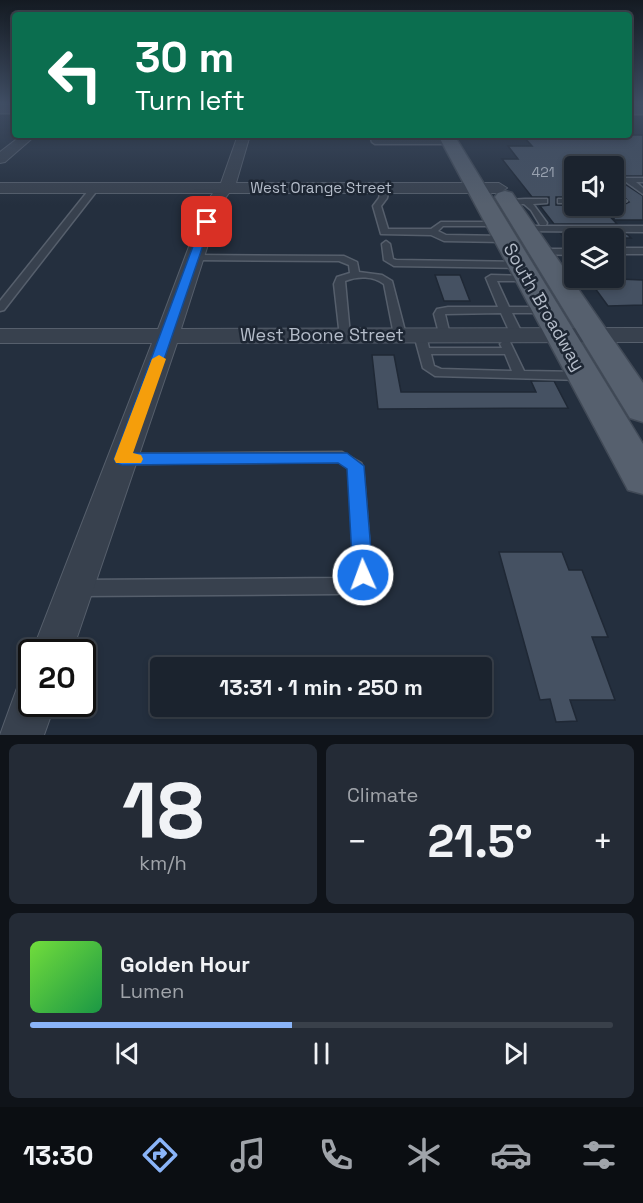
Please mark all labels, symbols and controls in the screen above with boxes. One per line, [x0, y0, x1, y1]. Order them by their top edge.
text: 30 m [135, 31, 234, 84]
icon: left [36, 36, 114, 114]
text: Turn left [135, 83, 245, 118]
map controls [564, 156, 624, 288]
button: sound [564, 156, 624, 216]
house number: 421 [531, 163, 555, 181]
street label: West Orange Street [250, 178, 392, 197]
pin [181, 196, 232, 247]
icon: arrive [190, 205, 223, 238]
button: layers [564, 228, 624, 288]
street label: South Broadway [499, 239, 590, 375]
street label: West Boone Street [240, 323, 404, 346]
position arrow [331, 543, 395, 607]
speed limit sign: 20 [18, 639, 96, 717]
text: 13:31 · 1 min · 250 m [219, 673, 423, 701]
text: 18 [122, 761, 204, 861]
text: Climate [347, 782, 418, 808]
text: 21.5° [427, 813, 533, 870]
text: − [347, 821, 367, 863]
text: + [593, 821, 613, 863]
text: km/h [139, 850, 187, 876]
text: Golden Hour [120, 950, 250, 978]
text: Lumen [120, 978, 184, 1004]
icon: previous [111, 1037, 144, 1070]
icon: pause [305, 1037, 338, 1070]
icon: next [499, 1037, 532, 1070]
icon: directions [139, 1134, 181, 1176]
icon: music [227, 1134, 269, 1176]
icon: phone [315, 1134, 357, 1176]
icon: climate [403, 1134, 445, 1176]
icon: car [490, 1134, 532, 1176]
icon: filters [578, 1134, 620, 1176]
text: 13:30 [23, 1138, 93, 1173]

